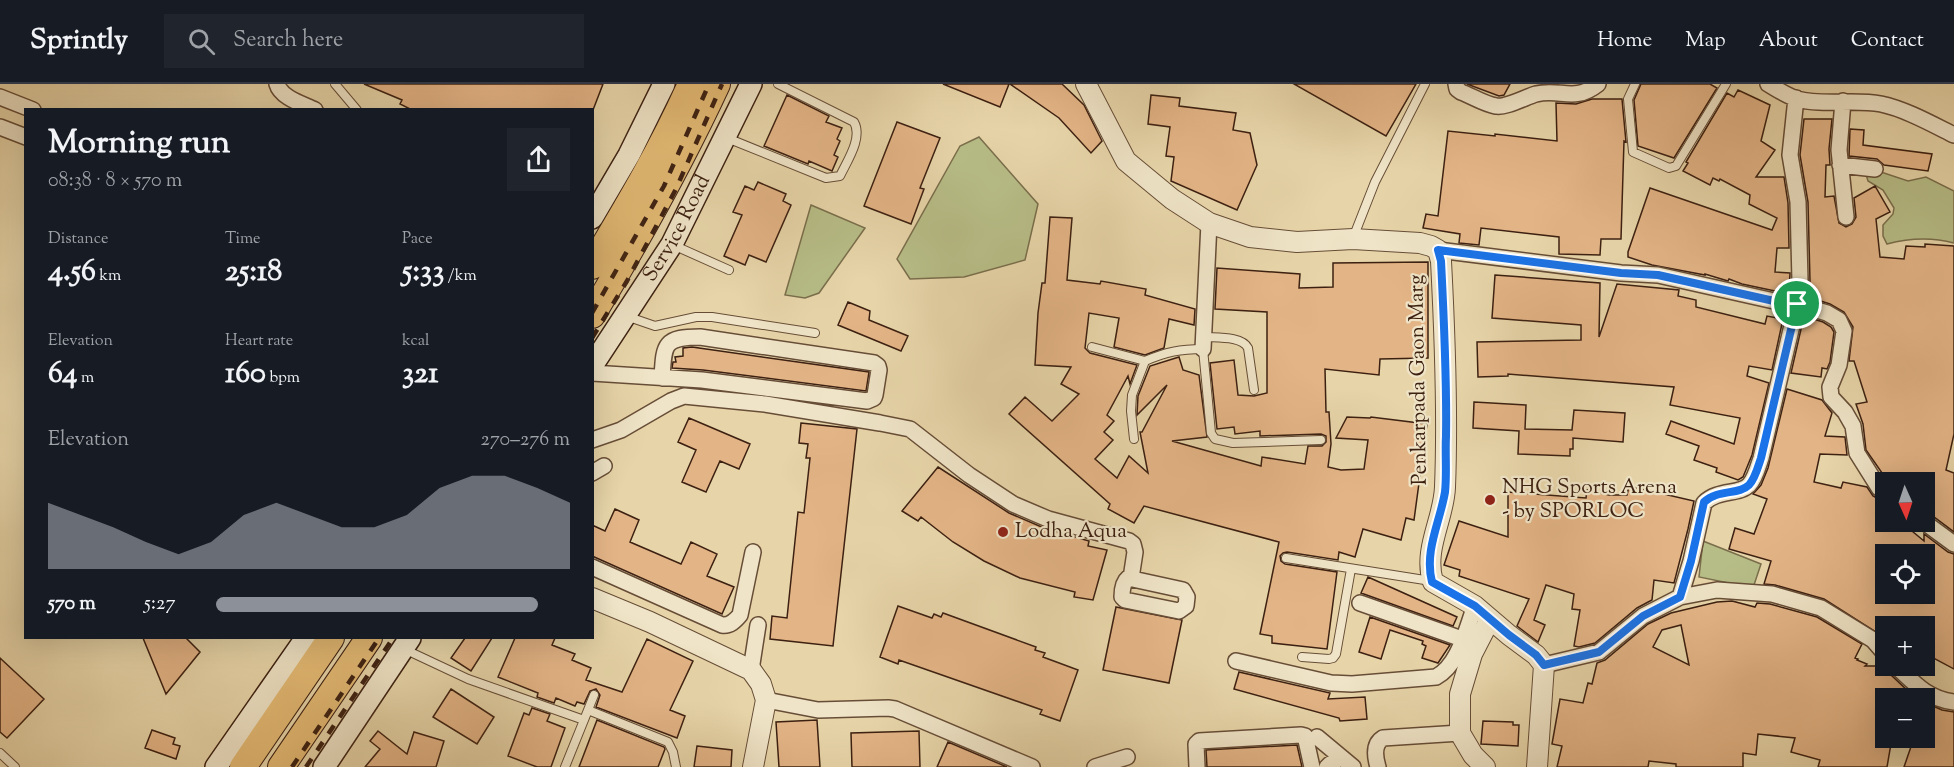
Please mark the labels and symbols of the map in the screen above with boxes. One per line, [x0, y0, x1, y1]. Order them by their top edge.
street label: Service Road [636, 170, 719, 288]
street label: Penkarpada Gaon Marg [1402, 274, 1436, 486]
pin [1771, 278, 1822, 329]
north arrow [1875, 472, 1935, 532]
place label: NHG Sports Arena - by SPORLOC [1502, 473, 1677, 527]
marker: NHG Sports Arena - by SPORLOC [1483, 493, 1497, 507]
place label: Lodha Aqua [1015, 517, 1127, 547]
marker: Lodha Aqua [996, 525, 1010, 539]

